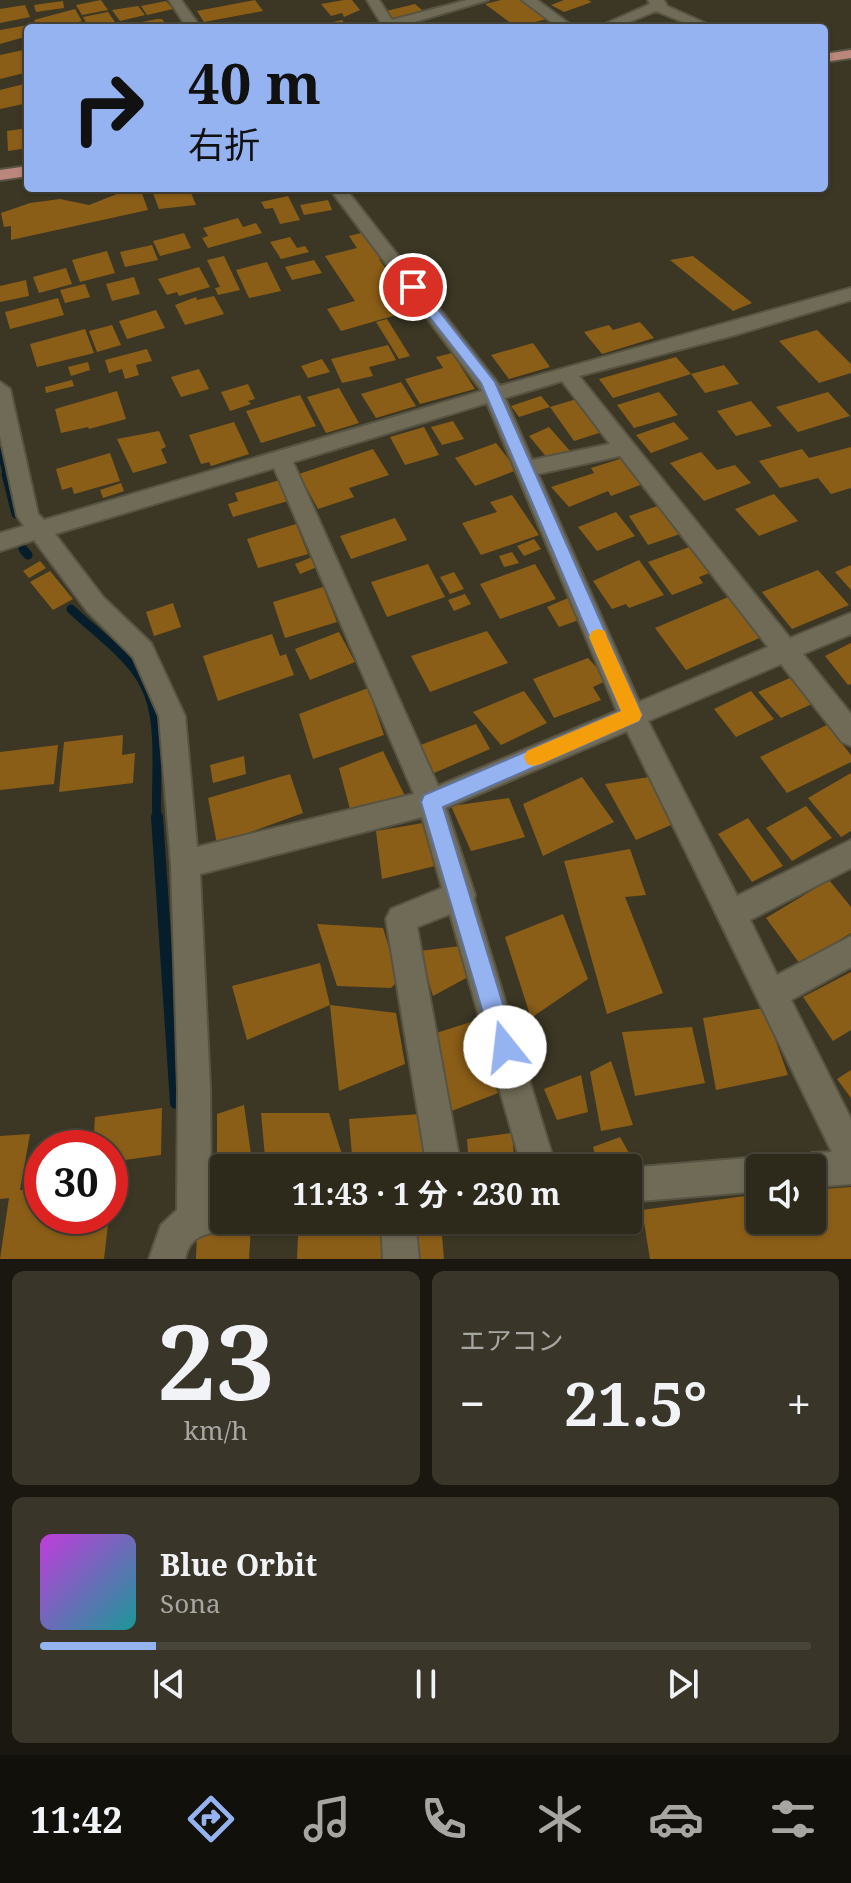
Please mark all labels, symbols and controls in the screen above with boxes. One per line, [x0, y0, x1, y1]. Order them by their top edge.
text: 40 m [188, 44, 321, 120]
icon: right [56, 56, 160, 160]
text: 右折 [188, 120, 260, 169]
pin [379, 253, 447, 321]
icon: arrive [391, 265, 435, 309]
position arrow [463, 1005, 547, 1089]
speed limit sign: 30 [24, 1130, 128, 1234]
map controls [746, 1154, 826, 1234]
button: sound [746, 1154, 826, 1234]
text: 11:43 · 1 分 · 230 m [292, 1173, 560, 1214]
text: 23 [157, 1289, 275, 1430]
text: エアコン [460, 1322, 564, 1358]
text: 21.5° [564, 1362, 707, 1444]
text: − [460, 1373, 485, 1433]
text: + [786, 1373, 811, 1433]
text: km/h [184, 1412, 248, 1448]
text: Blue Orbit [160, 1544, 317, 1585]
text: Sona [160, 1585, 221, 1621]
icon: previous [147, 1662, 191, 1706]
icon: pause [404, 1662, 448, 1706]
icon: next [661, 1662, 705, 1706]
icon: directions [183, 1791, 239, 1847]
icon: music [299, 1791, 355, 1847]
icon: phone [416, 1791, 472, 1847]
icon: climate [532, 1791, 588, 1847]
icon: car [648, 1791, 704, 1847]
icon: filters [765, 1791, 821, 1847]
text: 11:42 [30, 1795, 123, 1844]

